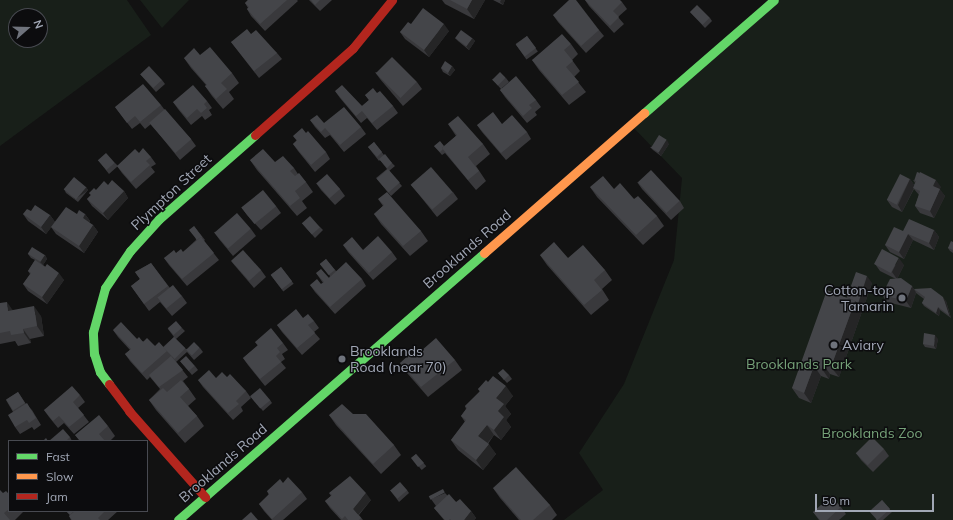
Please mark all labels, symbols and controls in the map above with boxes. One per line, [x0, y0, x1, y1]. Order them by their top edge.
north arrow [8, 8, 48, 48]
text: N [30, 18, 46, 31]
street label: Plympton Street [127, 150, 215, 234]
street label: Brooklands Road [420, 206, 514, 292]
place label: Cotton-top Tamarin [824, 282, 894, 314]
marker: Cotton-top Tamarin [897, 293, 907, 303]
place label: Aviary [842, 337, 884, 353]
marker: Aviary [829, 340, 839, 350]
place label: Brooklands Road (near 70) [350, 343, 447, 376]
marker: Brooklands Road (near 70) [337, 354, 347, 364]
park label: Brooklands Park [746, 356, 852, 372]
street label: Brooklands Road [176, 420, 270, 506]
park label: Brooklands Zoo [822, 425, 922, 441]
legend [8, 440, 148, 512]
text: Fast [46, 449, 70, 464]
text: Slow [46, 469, 74, 484]
scale bar [817, 486, 936, 512]
text: Jam [46, 489, 68, 504]
text: 50 m [822, 493, 850, 508]

